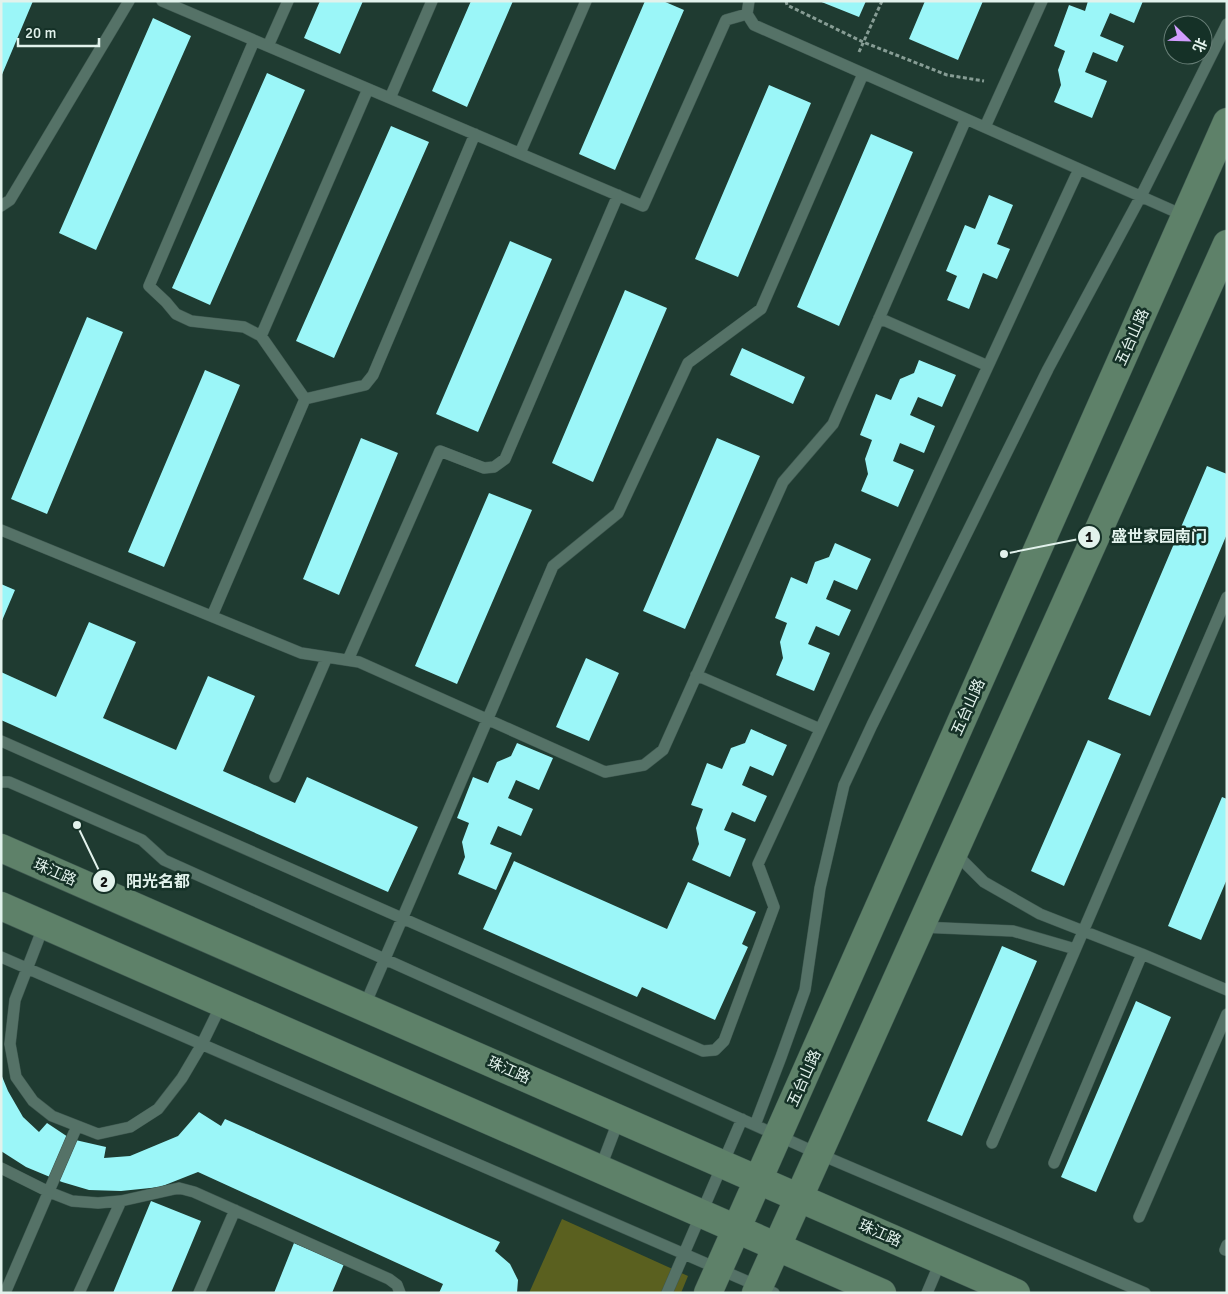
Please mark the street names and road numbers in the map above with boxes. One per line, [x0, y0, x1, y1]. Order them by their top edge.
street label: 五台山路 [1112, 306, 1152, 368]
street label: 五台山路 [948, 676, 988, 738]
street label: 珠江路 [31, 855, 79, 889]
street label: 五台山路 [784, 1047, 824, 1109]
street label: 珠江路 [485, 1053, 533, 1087]
street label: 珠江路 [856, 1216, 904, 1250]

